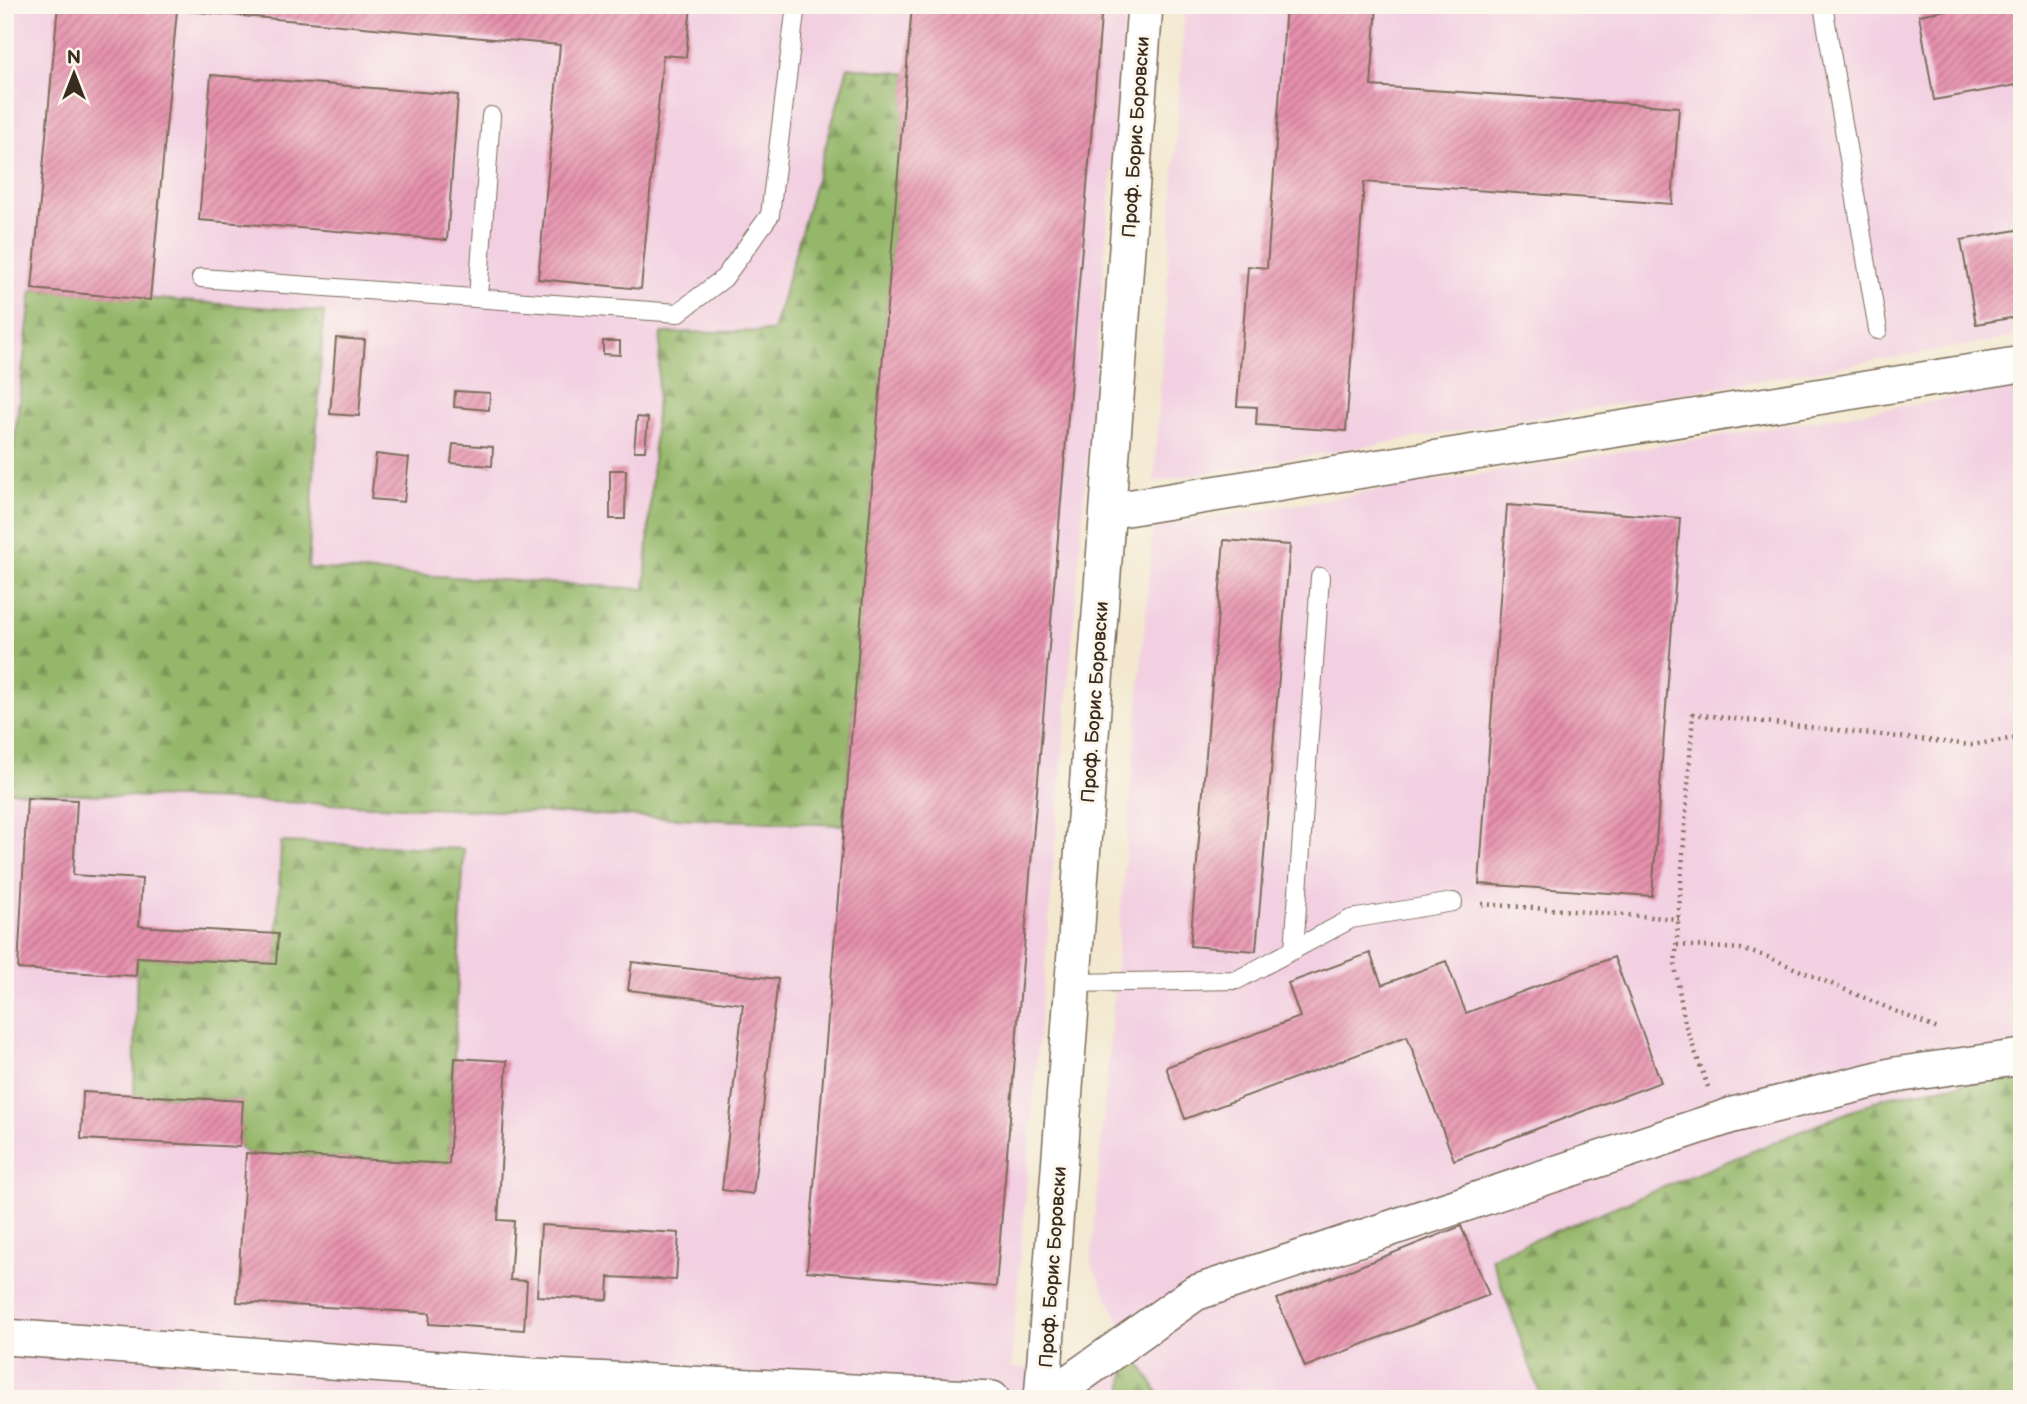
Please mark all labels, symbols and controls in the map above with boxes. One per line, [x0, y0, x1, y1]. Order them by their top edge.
street label: Проф. Борис Боровски [1118, 35, 1155, 239]
north arrow [38, 38, 108, 108]
text: N [67, 47, 81, 70]
street label: Проф. Борис Боровски [1077, 600, 1114, 804]
street label: Проф. Борис Боровски [1035, 1165, 1072, 1369]

